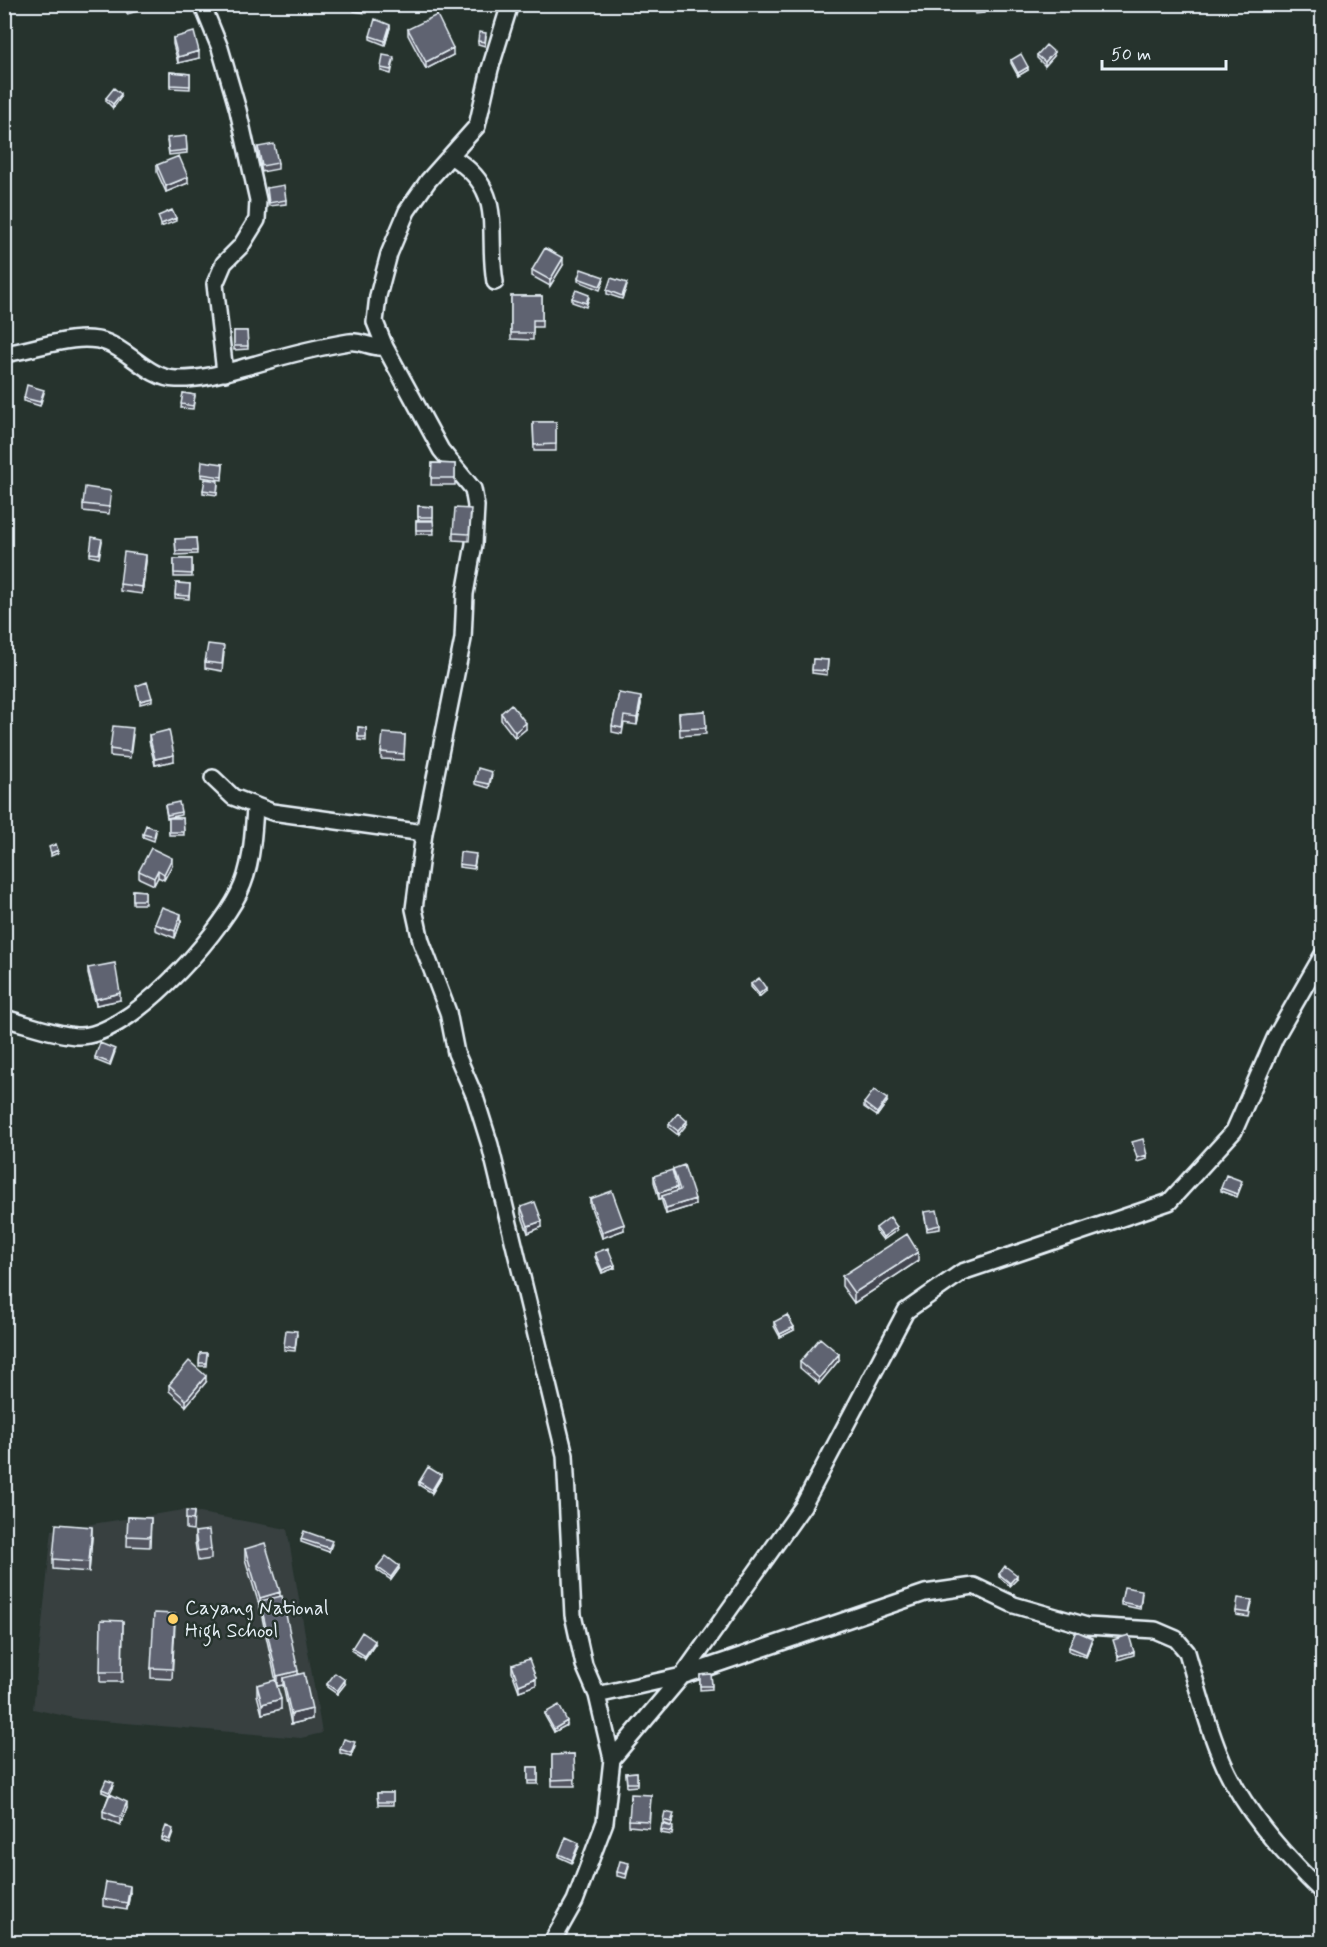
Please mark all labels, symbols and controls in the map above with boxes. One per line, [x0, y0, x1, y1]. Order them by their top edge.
scale bar [1102, 33, 1226, 71]
text: 50 m [1111, 43, 1151, 67]
place label: Cayang National High School [185, 1595, 329, 1647]
marker: Cayang National High School [166, 1612, 180, 1626]

